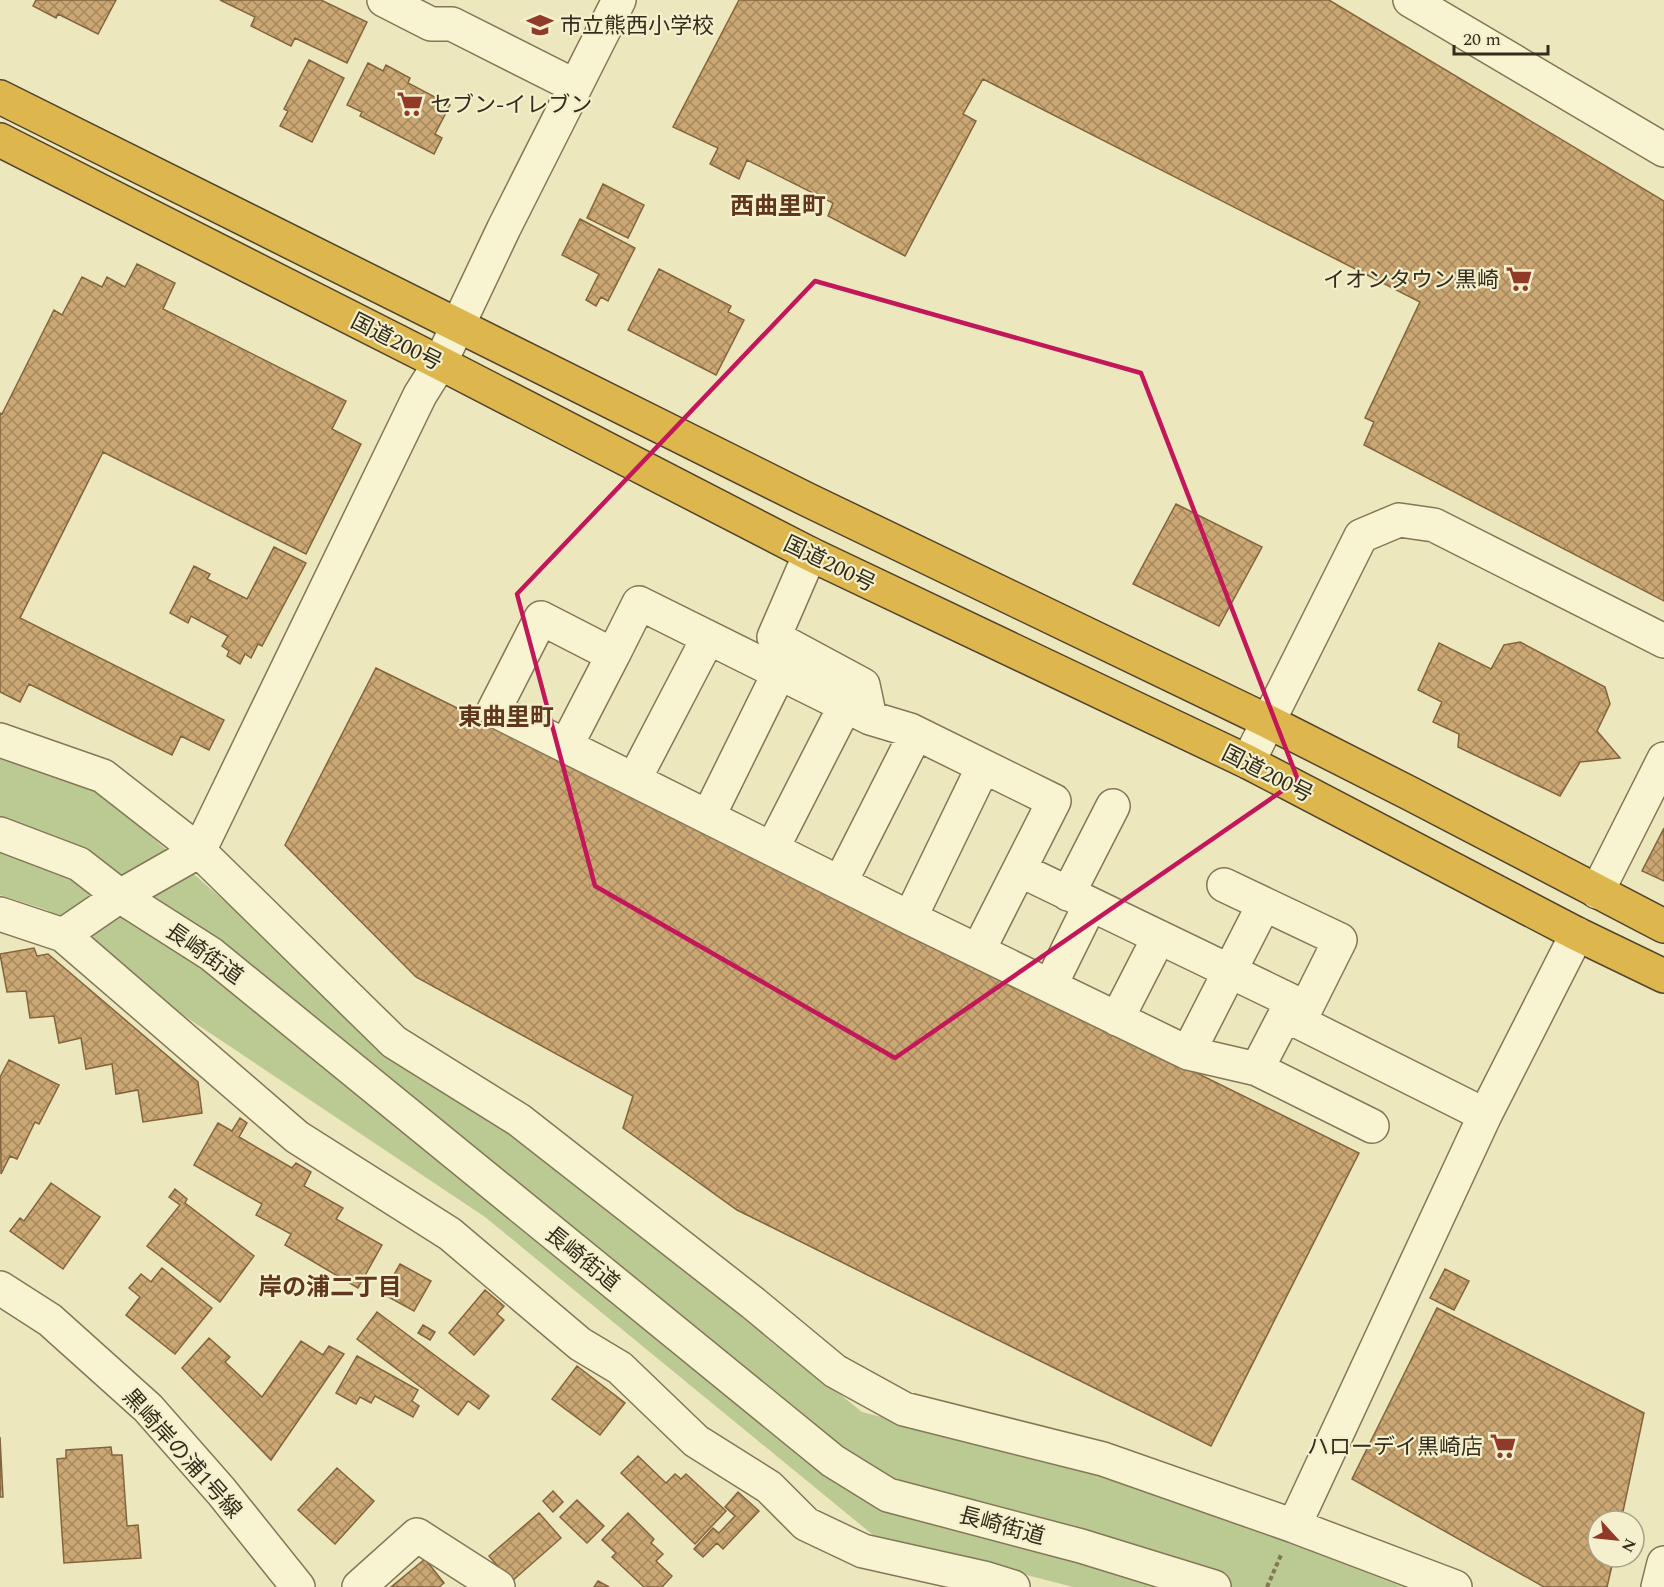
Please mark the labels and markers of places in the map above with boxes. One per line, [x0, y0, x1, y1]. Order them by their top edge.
school or university icon: 市立熊西小学校 [525, 10, 555, 40]
place label: 市立熊西小学校 [560, 10, 714, 43]
supermarket icon: セブン-イレブン [395, 89, 425, 119]
place label: セブン-イレブン [430, 89, 592, 122]
place label: イオンタウン黒崎 [1323, 264, 1499, 297]
supermarket icon: イオンタウン黒崎 [1504, 264, 1534, 294]
place label: ハローデイ黒崎店 [1307, 1431, 1483, 1464]
supermarket icon: ハローデイ黒崎店 [1488, 1431, 1518, 1461]

